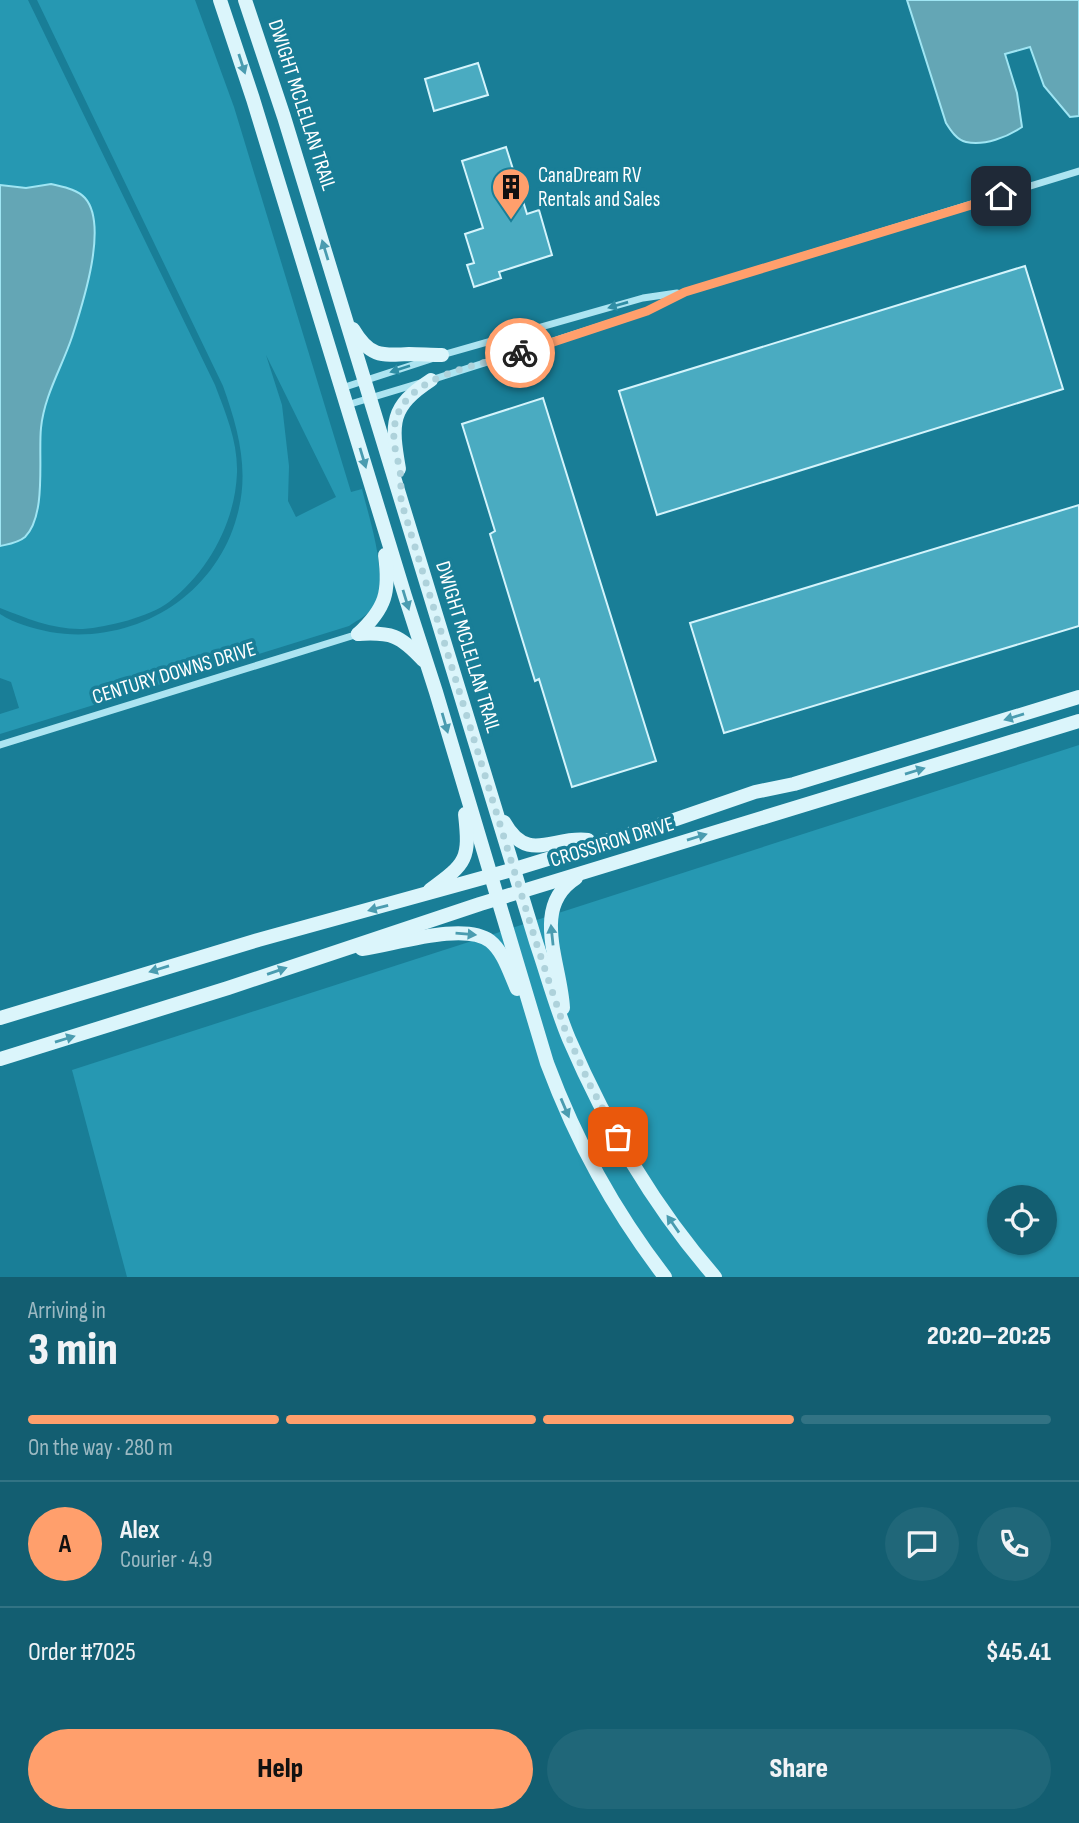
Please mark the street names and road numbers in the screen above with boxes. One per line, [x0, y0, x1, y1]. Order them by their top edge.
street label: DWIGHT MCLELLAN TRAIL [263, 16, 341, 194]
street label: DWIGHT MCLELLAN TRAIL [430, 558, 506, 736]
street label: CENTURY DOWNS DRIVE [89, 636, 259, 710]
street label: CROSSIRON DRIVE [547, 811, 677, 873]

